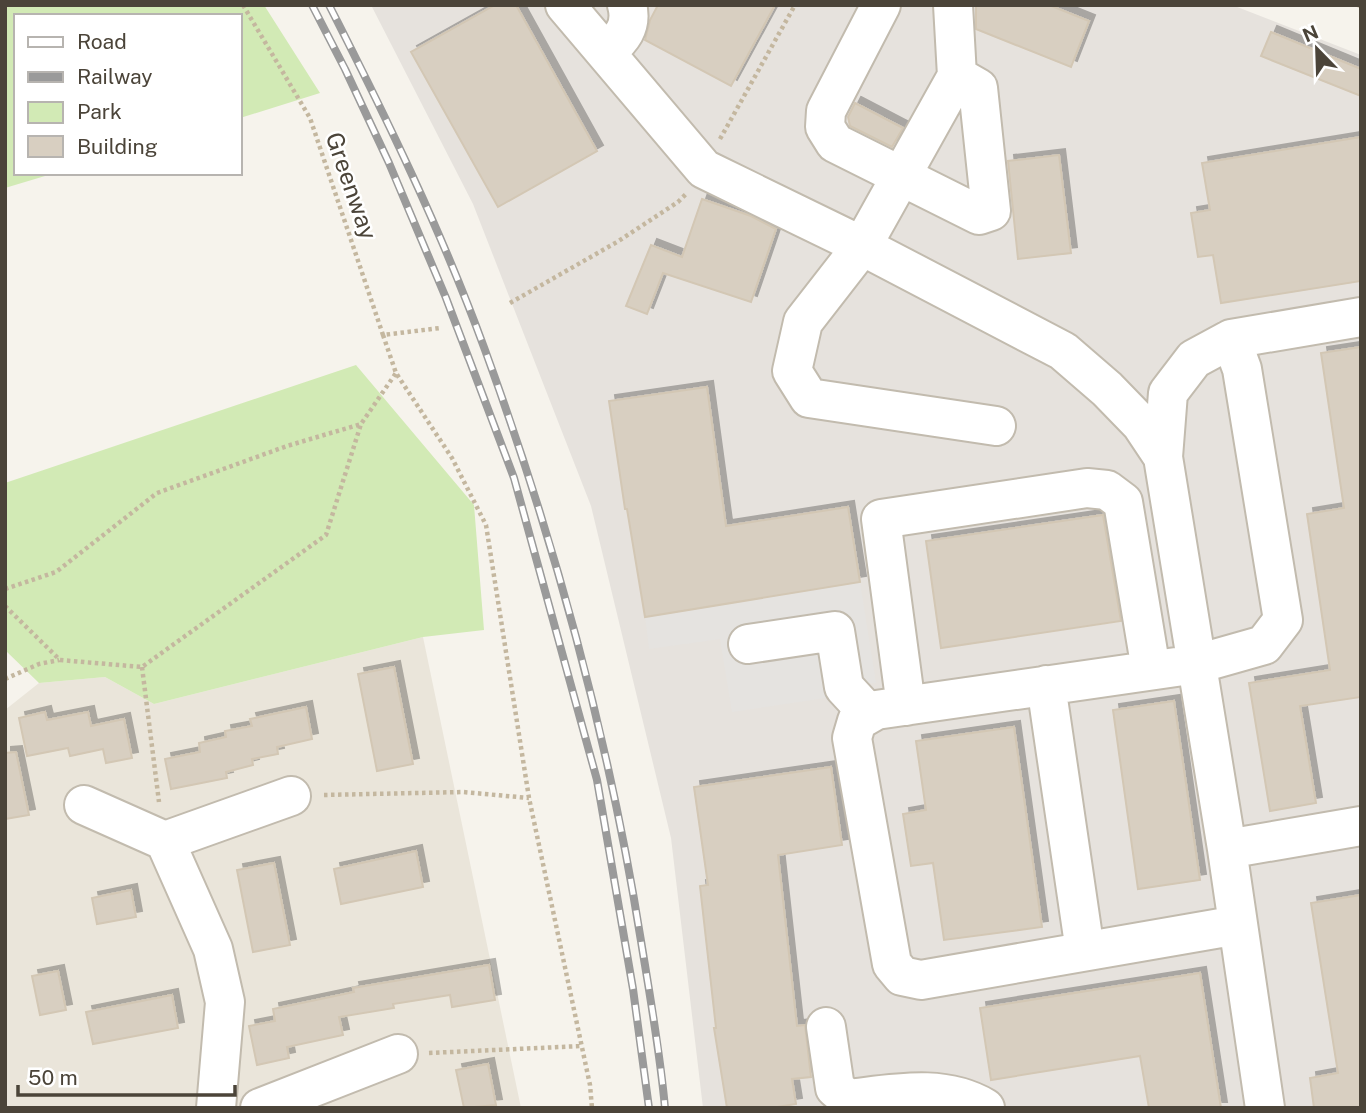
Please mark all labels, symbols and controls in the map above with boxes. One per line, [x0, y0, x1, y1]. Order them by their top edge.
legend [14, 14, 242, 175]
north arrow [1282, 14, 1352, 84]
text: N [1299, 20, 1321, 46]
text: Road [77, 29, 127, 54]
text: Railway [77, 64, 153, 89]
text: Park [77, 99, 122, 124]
street label: Greenway [321, 128, 383, 243]
text: Building [77, 134, 158, 159]
scale bar [18, 1054, 234, 1098]
text: 50 m [28, 1065, 78, 1090]

